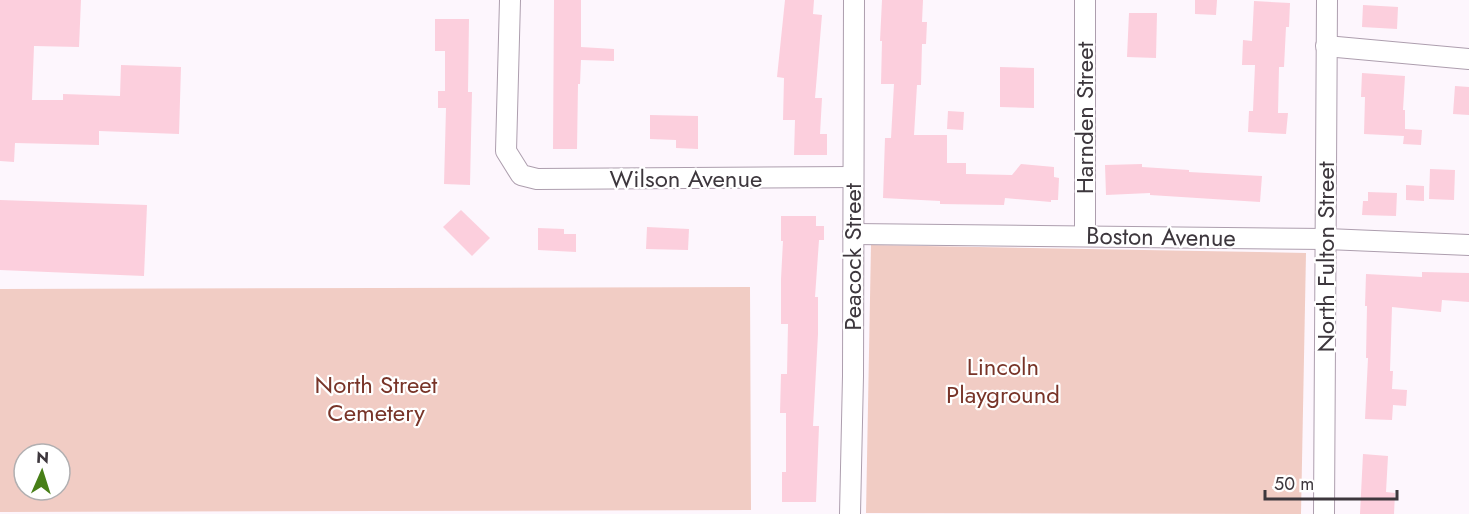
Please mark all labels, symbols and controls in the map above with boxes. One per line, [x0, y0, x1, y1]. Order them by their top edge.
street label: Harnden Street [1067, 41, 1102, 194]
street label: Wilson Avenue [610, 161, 762, 196]
street label: North Fulton Street [1308, 161, 1343, 353]
street label: Peacock Street [835, 183, 870, 331]
street label: Boston Avenue [1086, 218, 1236, 255]
park label: Lincoln Playground [946, 349, 1060, 412]
park label: North Street Cemetery [315, 367, 438, 430]
north arrow [12, 442, 72, 502]
text: N [36, 446, 50, 469]
scale bar [1265, 463, 1397, 501]
text: 50 m [1274, 471, 1314, 497]

